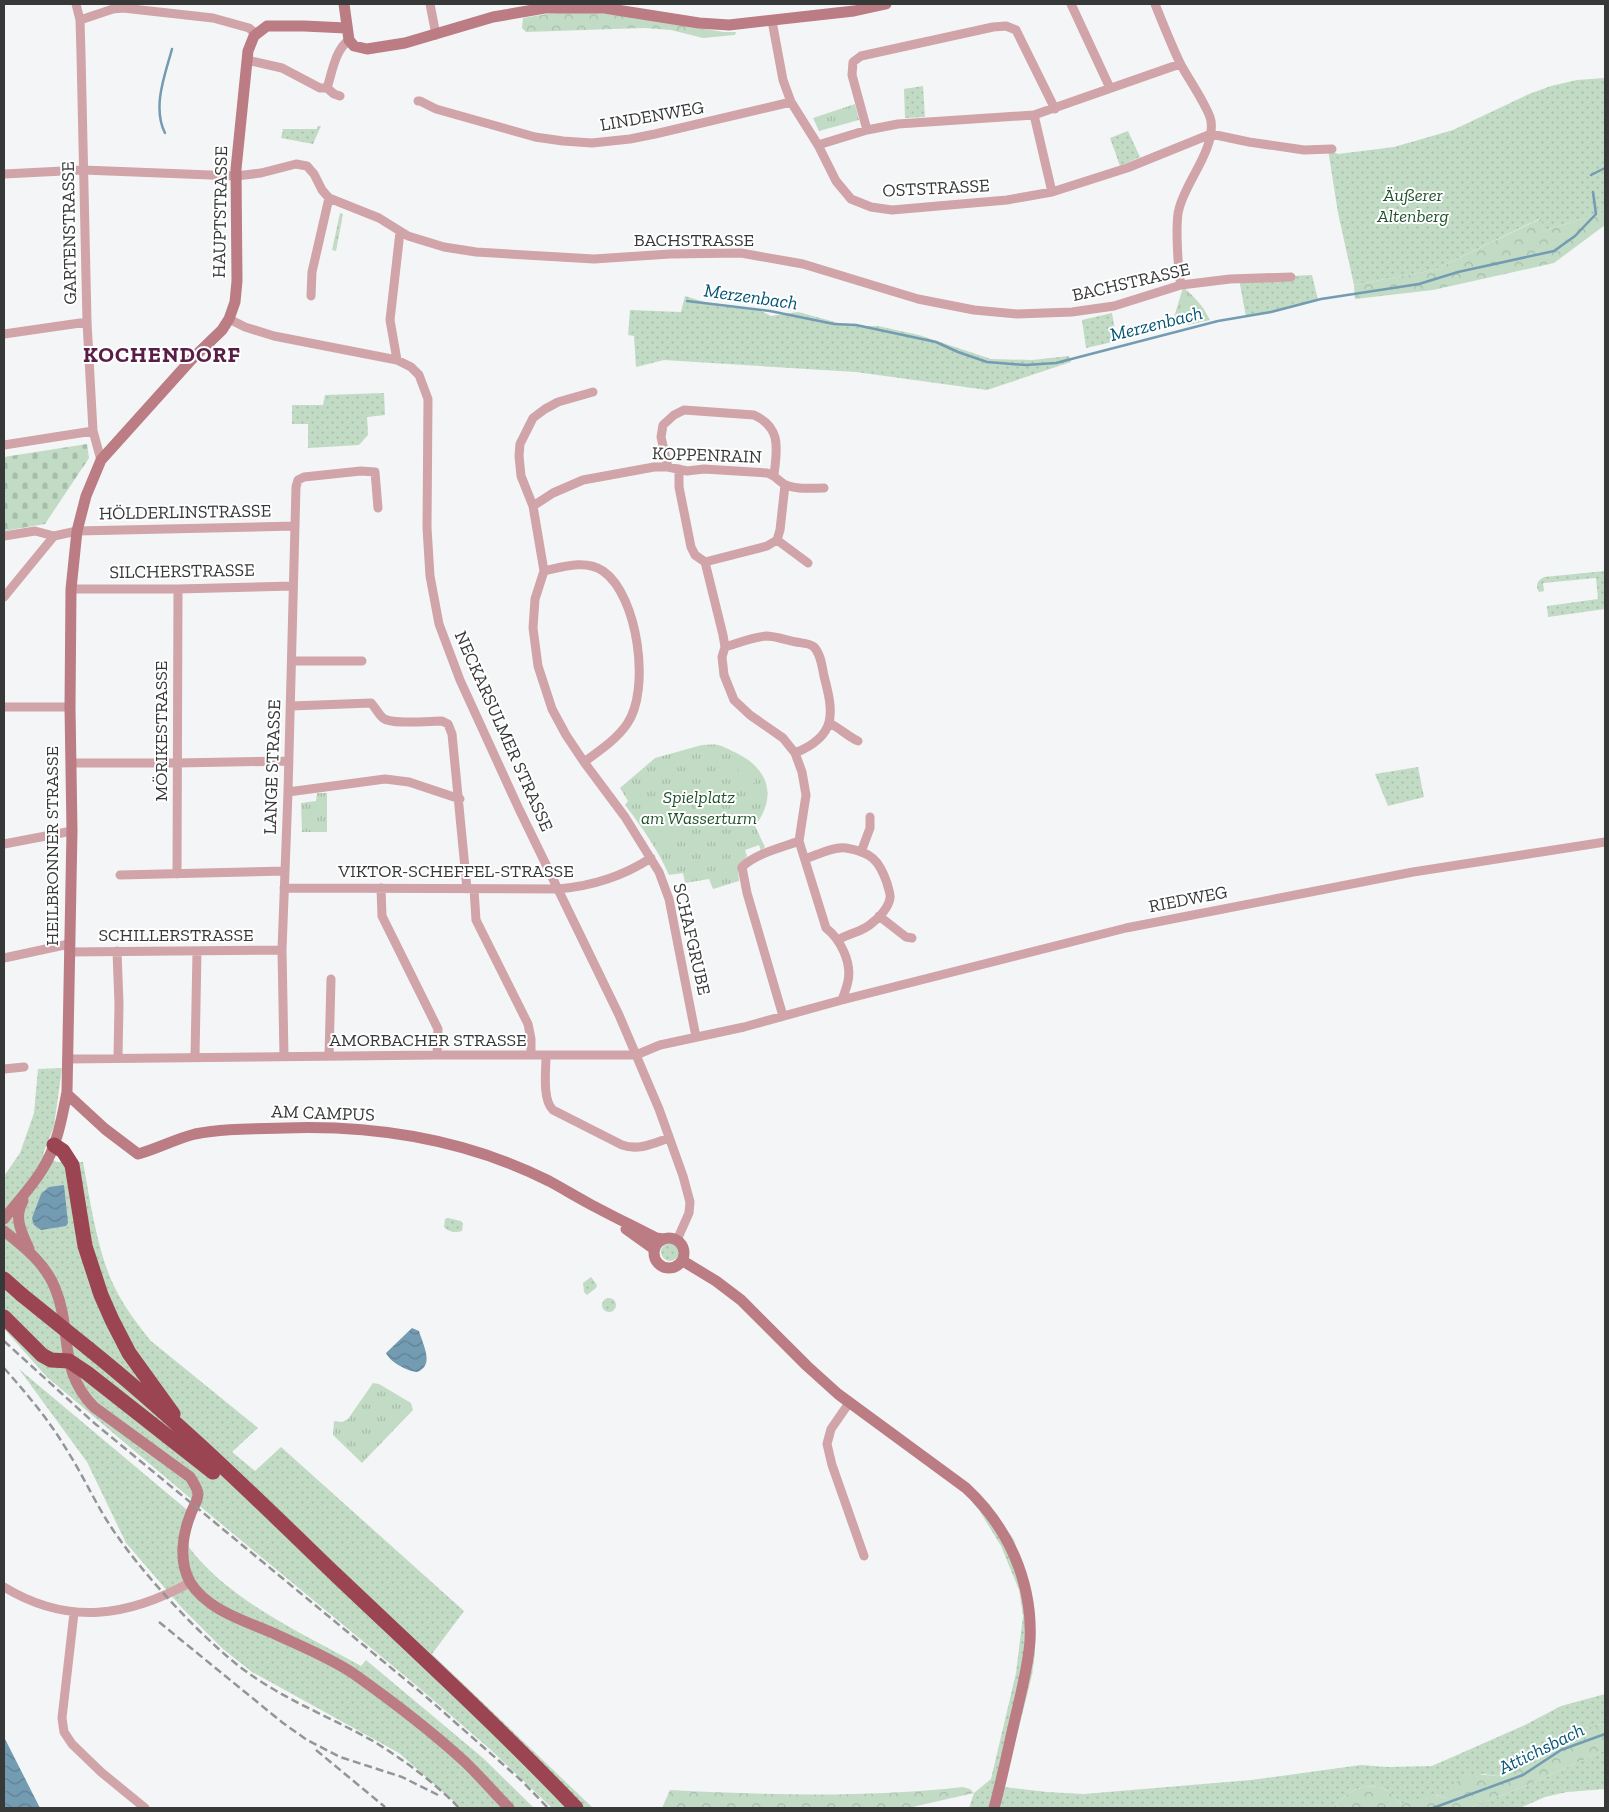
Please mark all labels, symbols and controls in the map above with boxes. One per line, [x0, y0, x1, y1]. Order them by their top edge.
street label: LINDENWEG [598, 96, 706, 136]
street label: HAUPTSTRASSE [208, 146, 232, 278]
street label: GARTENSTRASSE [57, 161, 81, 305]
street label: OSTSTRASSE [882, 174, 990, 202]
park label: Äußerer Altenberg [1376, 184, 1449, 227]
street label: BACHSTRASSE [634, 229, 754, 251]
street label: BACHSTRASSE [1070, 258, 1192, 306]
water label: Merzenbach [703, 279, 799, 314]
water label: Merzenbach [1107, 301, 1205, 346]
district label: KOCHENDORF [83, 341, 241, 368]
street label: KOPPENRAIN [652, 442, 762, 468]
street label: HÖLDERLINSTRASSE [99, 499, 271, 525]
street label: SILCHERSTRASSE [109, 559, 255, 583]
street label: NECKARSULMER STRASSE [450, 627, 558, 835]
street label: MÖRIKESTRASSE [150, 661, 172, 801]
street label: LANGE STRASSE [259, 699, 285, 835]
street label: HEILBRONNER STRASSE [41, 746, 63, 946]
park label: Spielplatz am Wasserturm [641, 786, 757, 829]
street label: VIKTOR-SCHEFFEL-STRASSE [337, 860, 574, 882]
street label: SCHAFGRUBE [668, 881, 716, 997]
street label: RIEDWEG [1147, 881, 1229, 917]
street label: SCHILLERSTRASSE [98, 924, 254, 946]
street label: AMORBACHER STRASSE [329, 1029, 527, 1051]
street label: AM CAMPUS [271, 1100, 375, 1126]
water label: Attichsbach [1494, 1718, 1588, 1780]

